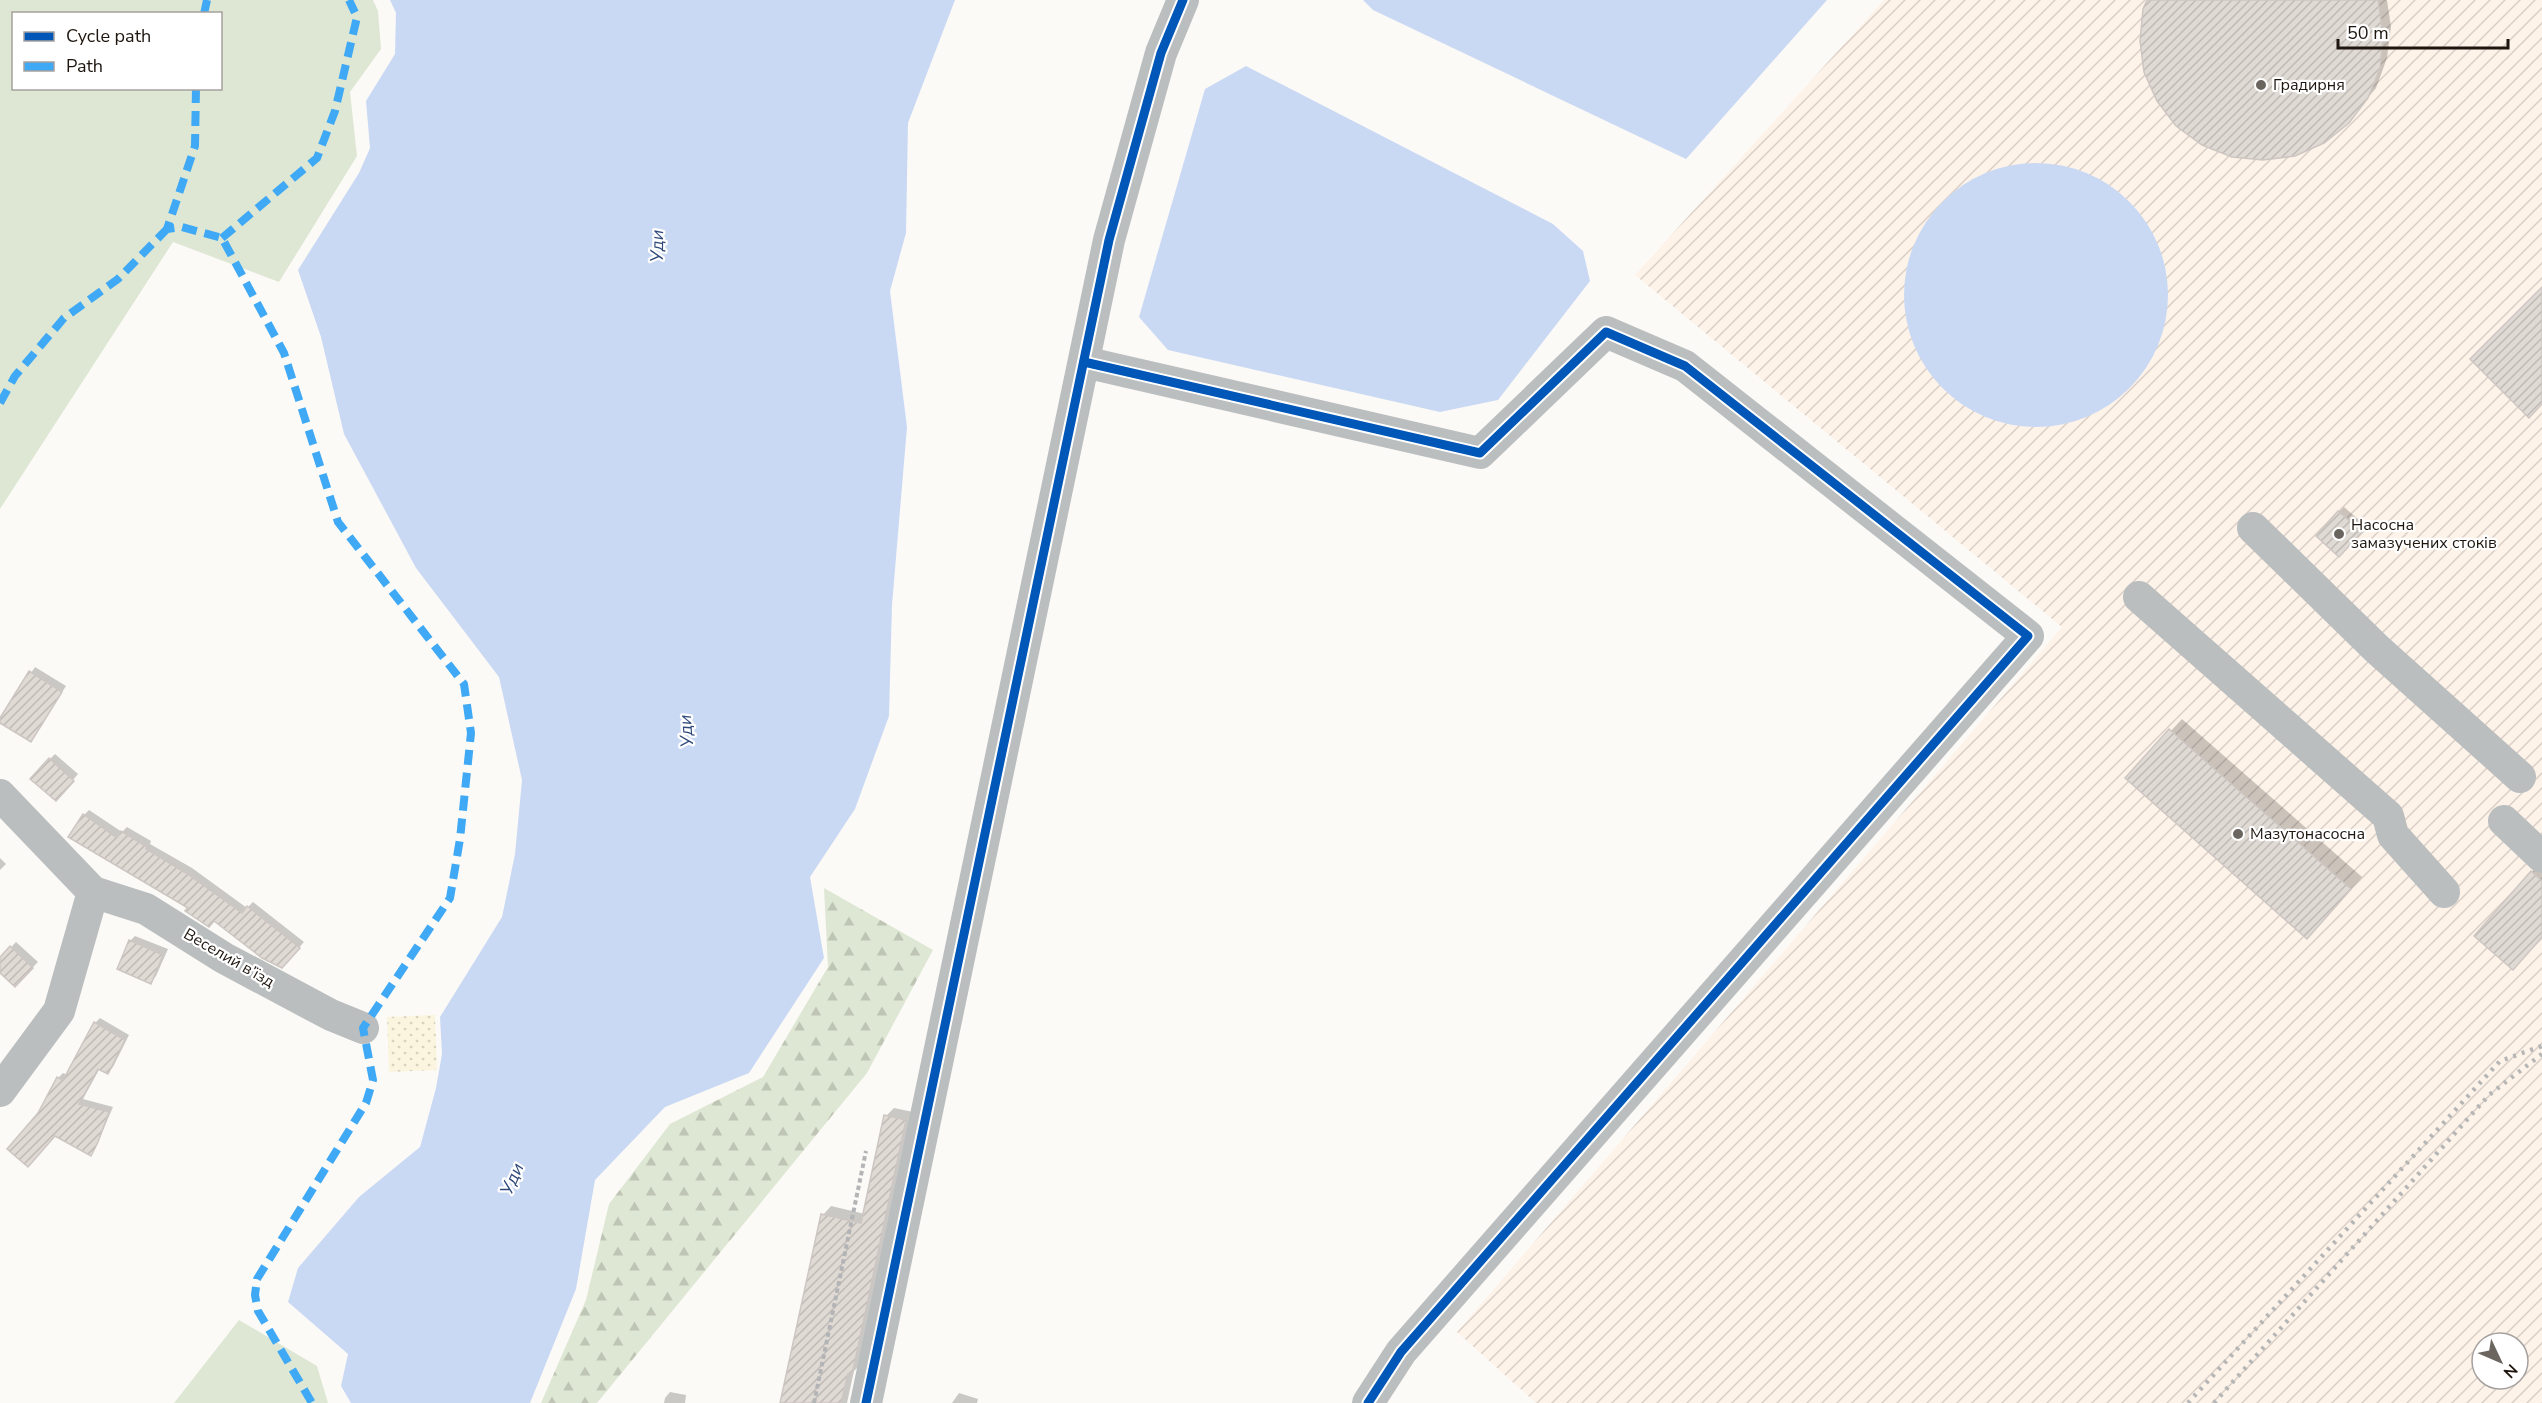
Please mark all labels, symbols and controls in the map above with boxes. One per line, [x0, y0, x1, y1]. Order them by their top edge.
legend [12, 12, 222, 90]
scale bar [2338, 12, 2508, 50]
text: 50 m [2347, 21, 2389, 45]
text: Cycle path [66, 24, 151, 48]
text: Path [66, 54, 103, 78]
place label: Градирня [2273, 74, 2345, 96]
marker: Градирня [2254, 78, 2268, 92]
water label: Уди [645, 229, 669, 263]
place label: Насосна замазучених стоків [2351, 514, 2497, 554]
marker: Насосна замазучених стоків [2332, 527, 2346, 541]
water label: Уди [673, 714, 699, 748]
place label: Мазутонасосна [2250, 823, 2365, 845]
marker: Мазутонасосна [2231, 827, 2245, 841]
street label: Веселий в’їзд [180, 923, 279, 993]
water label: Уди [494, 1159, 530, 1199]
north arrow [2470, 1331, 2530, 1391]
text: N [2498, 1359, 2522, 1383]

